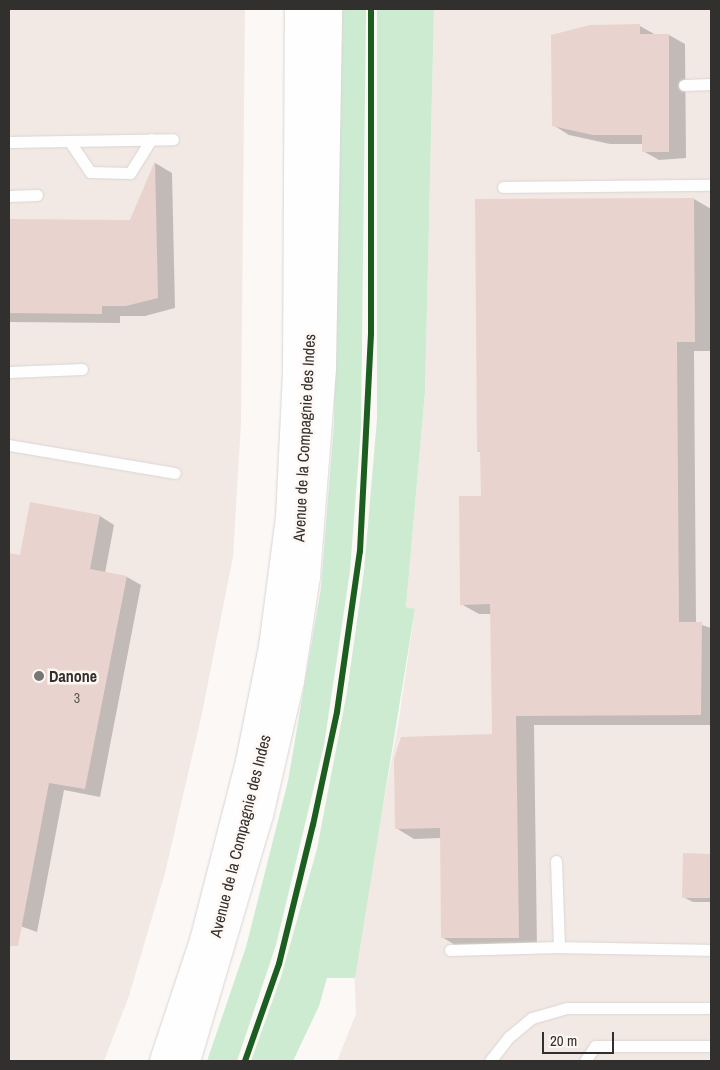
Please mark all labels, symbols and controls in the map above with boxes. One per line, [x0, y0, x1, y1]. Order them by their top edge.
street label: Avenue de la Compagnie des Indes [289, 333, 319, 543]
place label: Danone [49, 666, 97, 686]
marker: Danone [33, 670, 45, 682]
house number: 3 [74, 690, 80, 706]
street label: Avenue de la Compagnie des Indes [205, 733, 275, 939]
scale bar [545, 1022, 618, 1054]
text: 20 m [550, 1030, 577, 1051]

